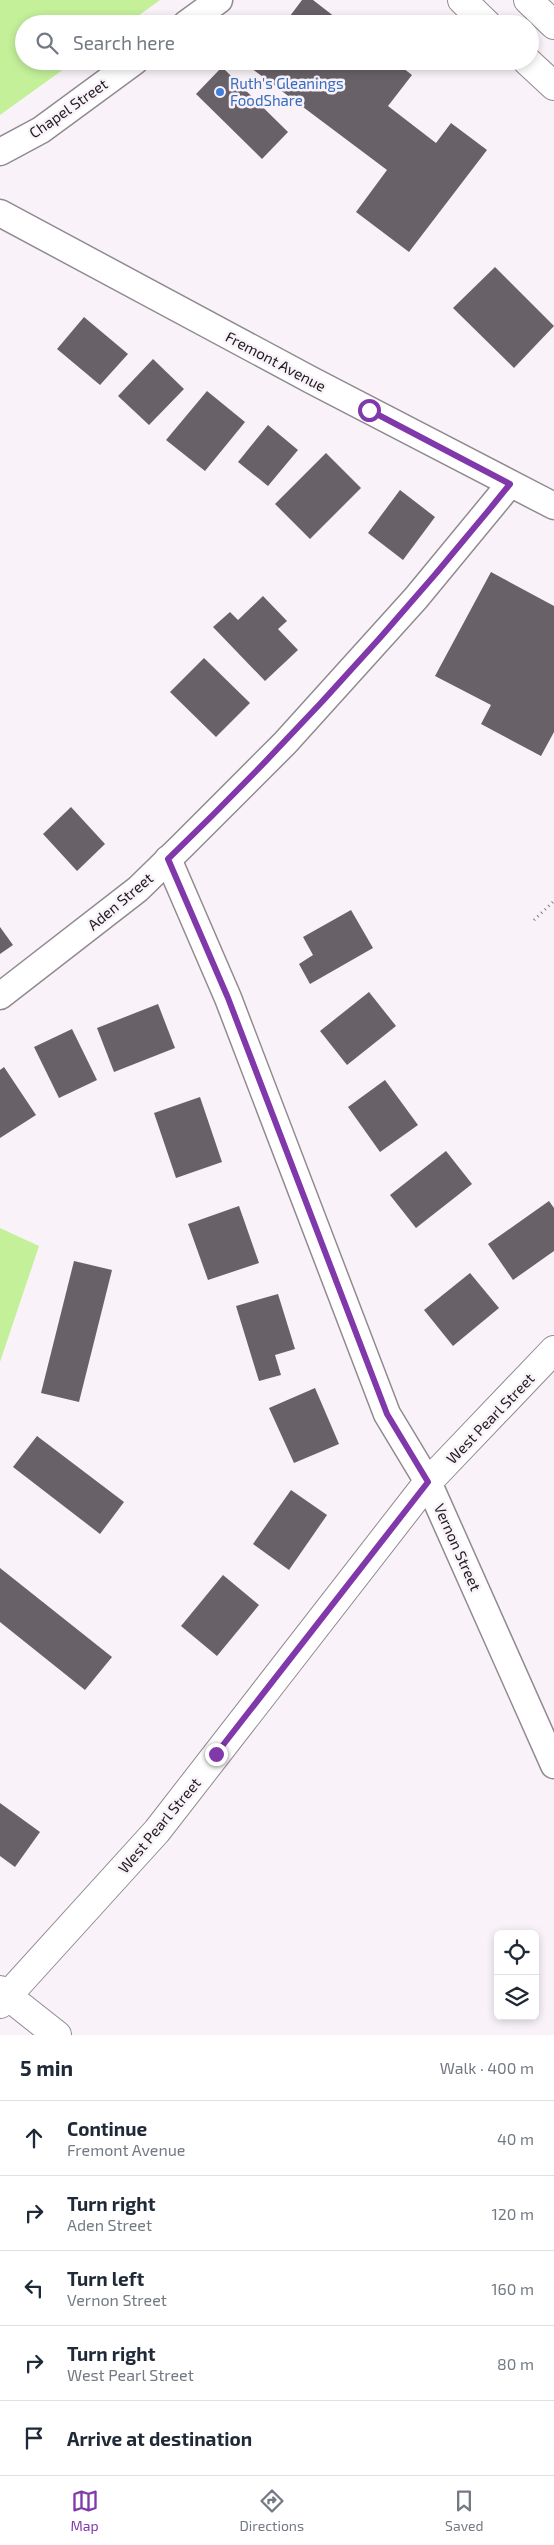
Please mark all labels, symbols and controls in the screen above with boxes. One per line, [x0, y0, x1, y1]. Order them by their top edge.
search box [15, 15, 539, 70]
icon: search [33, 29, 61, 57]
text: Search here [73, 31, 175, 54]
street label: Chapel Street [25, 74, 111, 142]
place label: Ruth's Gleanings FoodShare [230, 74, 344, 109]
marker: Ruth's Gleanings FoodShare [214, 86, 226, 98]
street label: Fremont Avenue [223, 327, 329, 395]
route start [358, 399, 381, 422]
street label: Aden Street [84, 868, 157, 934]
street label: West Pearl Street [442, 1369, 538, 1467]
street label: Vernon Street [431, 1501, 485, 1594]
route end [205, 1743, 228, 1766]
street label: West Pearl Street [114, 1773, 204, 1876]
map controls [494, 1930, 539, 2020]
button: locate [494, 1930, 539, 1975]
button: layers [494, 1975, 539, 2020]
text: 5 min [20, 2055, 73, 2080]
text: Walk · 400 m [440, 2058, 534, 2077]
text: Continue [67, 2117, 147, 2140]
icon: ahead [20, 2124, 48, 2152]
text: 40 m [497, 2129, 534, 2148]
text: Fremont Avenue [67, 2140, 185, 2159]
text: Turn right [67, 2192, 155, 2215]
icon: right [20, 2199, 48, 2227]
text: 120 m [491, 2204, 534, 2223]
text: Aden Street [67, 2215, 152, 2234]
text: Turn left [67, 2267, 144, 2290]
icon: left [20, 2274, 48, 2302]
text: 160 m [491, 2279, 534, 2298]
text: Vernon Street [67, 2290, 167, 2309]
text: Turn right [67, 2342, 155, 2365]
icon: right [20, 2349, 48, 2377]
text: 80 m [497, 2354, 534, 2373]
text: West Pearl Street [67, 2365, 194, 2384]
icon: arrive [20, 2424, 48, 2452]
text: Arrive at destination [67, 2427, 252, 2450]
tab: Map [70, 2487, 99, 2534]
tab: Directions [240, 2487, 304, 2534]
tab: Saved [445, 2487, 484, 2534]

